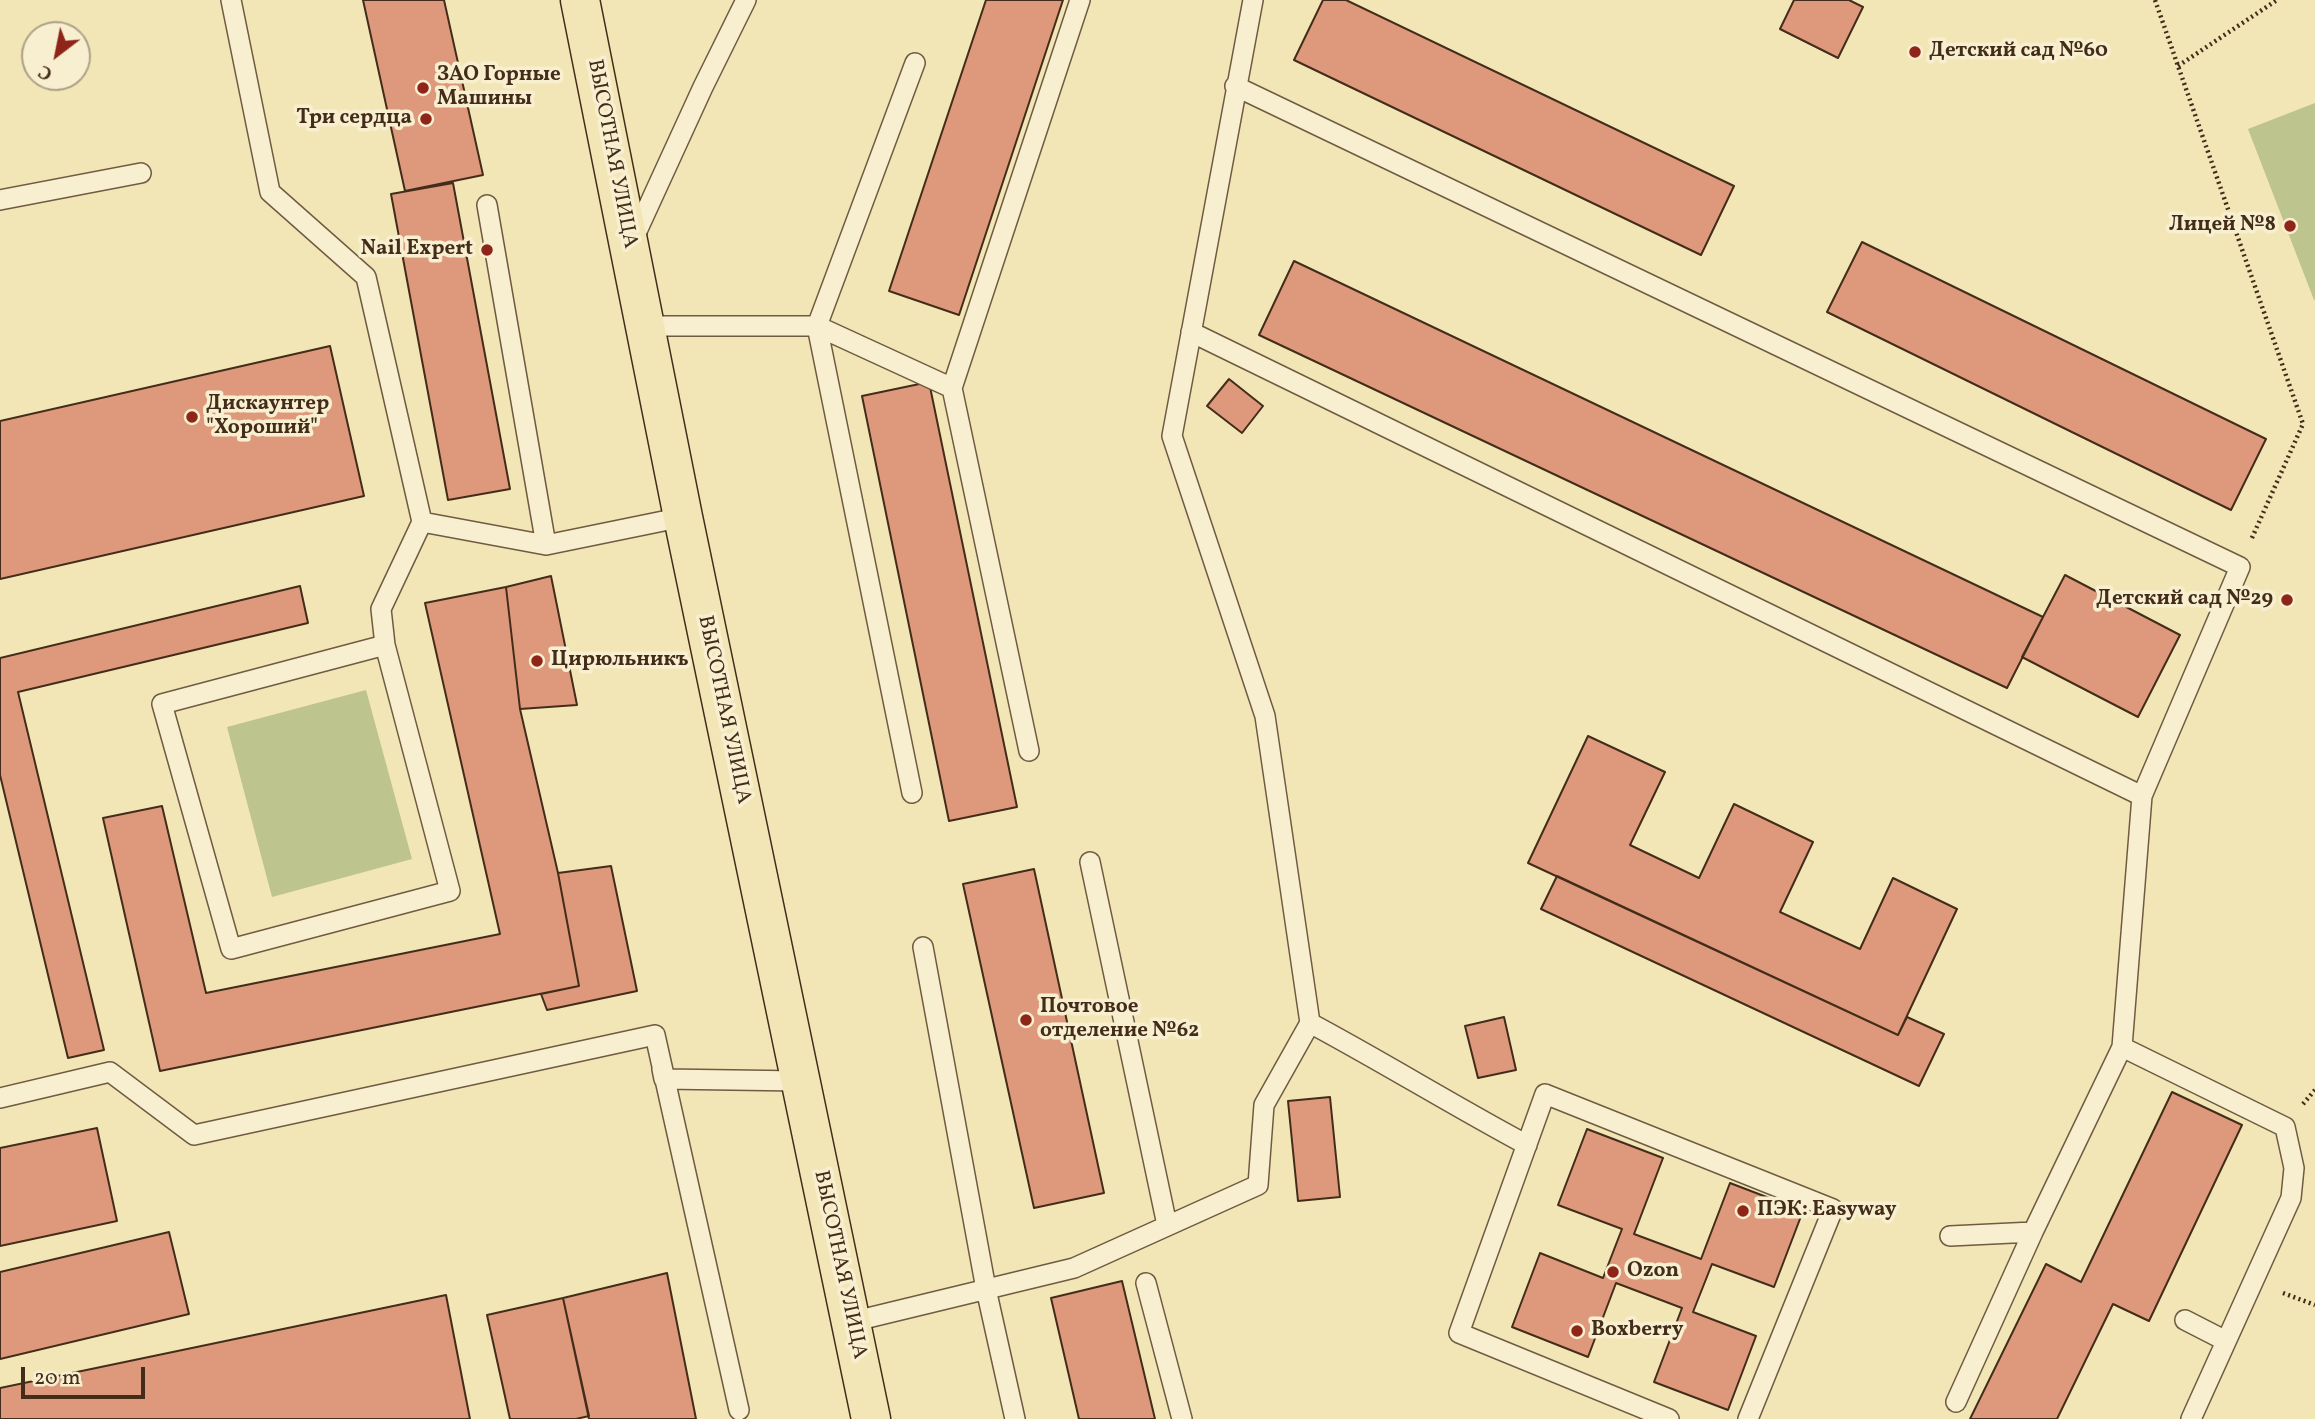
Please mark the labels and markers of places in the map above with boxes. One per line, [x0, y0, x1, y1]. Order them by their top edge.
place label: Детский сад №60 [1929, 39, 2108, 65]
marker: Детский сад №60 [1907, 44, 1923, 60]
place label: ЗАО Горные Машины [437, 63, 561, 113]
marker: ЗАО Горные Машины [415, 80, 431, 96]
place label: Три сердца [296, 106, 412, 132]
marker: Три сердца [418, 111, 434, 127]
place label: Лицей №8 [2169, 213, 2276, 239]
marker: Лицей №8 [2282, 218, 2298, 234]
place label: Nail Expert [361, 237, 473, 263]
marker: Nail Expert [479, 242, 495, 258]
place label: Дискаунтер "Хороший" [206, 392, 329, 442]
marker: Дискаунтер "Хороший" [184, 409, 200, 425]
place label: Детский сад №29 [2096, 587, 2273, 613]
marker: Детский сад №29 [2279, 592, 2295, 608]
place label: Цирюльникъ [551, 648, 689, 674]
marker: Цирюльникъ [529, 653, 545, 669]
place label: Почтовое отделение №62 [1040, 995, 1199, 1045]
marker: Почтовое отделение №62 [1018, 1012, 1034, 1028]
place label: ПЭК: Easyway [1757, 1198, 1897, 1224]
marker: ПЭК: Easyway [1735, 1203, 1751, 1219]
place label: Ozon [1627, 1259, 1679, 1285]
marker: Ozon [1605, 1264, 1621, 1280]
place label: Boxberry [1591, 1318, 1684, 1344]
marker: Boxberry [1569, 1323, 1585, 1339]

